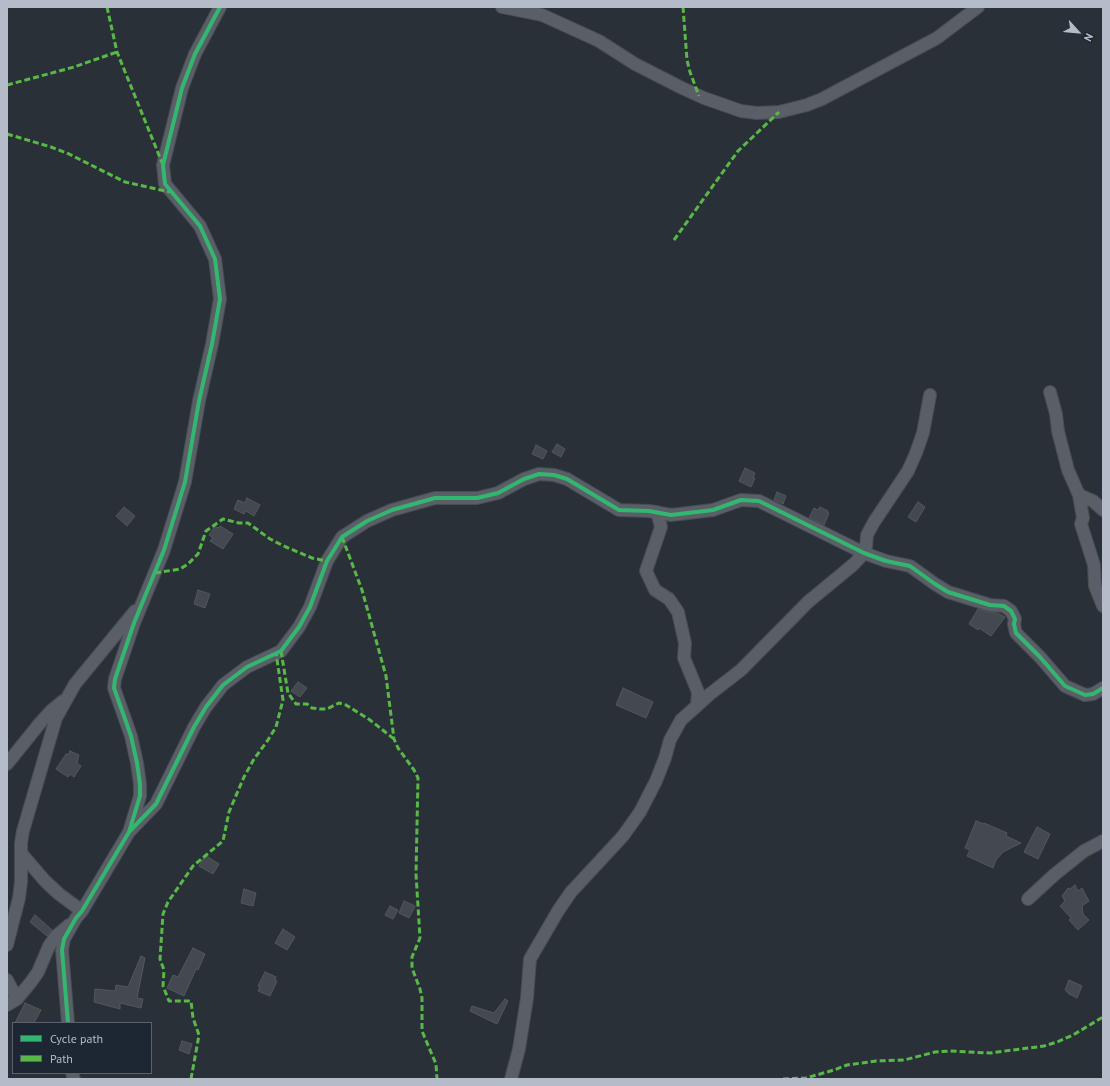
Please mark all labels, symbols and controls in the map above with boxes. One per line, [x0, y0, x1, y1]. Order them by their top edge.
north arrow [1058, 12, 1098, 52]
text: N [1081, 31, 1097, 44]
legend [12, 1022, 152, 1074]
text: Cycle path [50, 1031, 103, 1046]
text: Path [50, 1051, 73, 1066]

